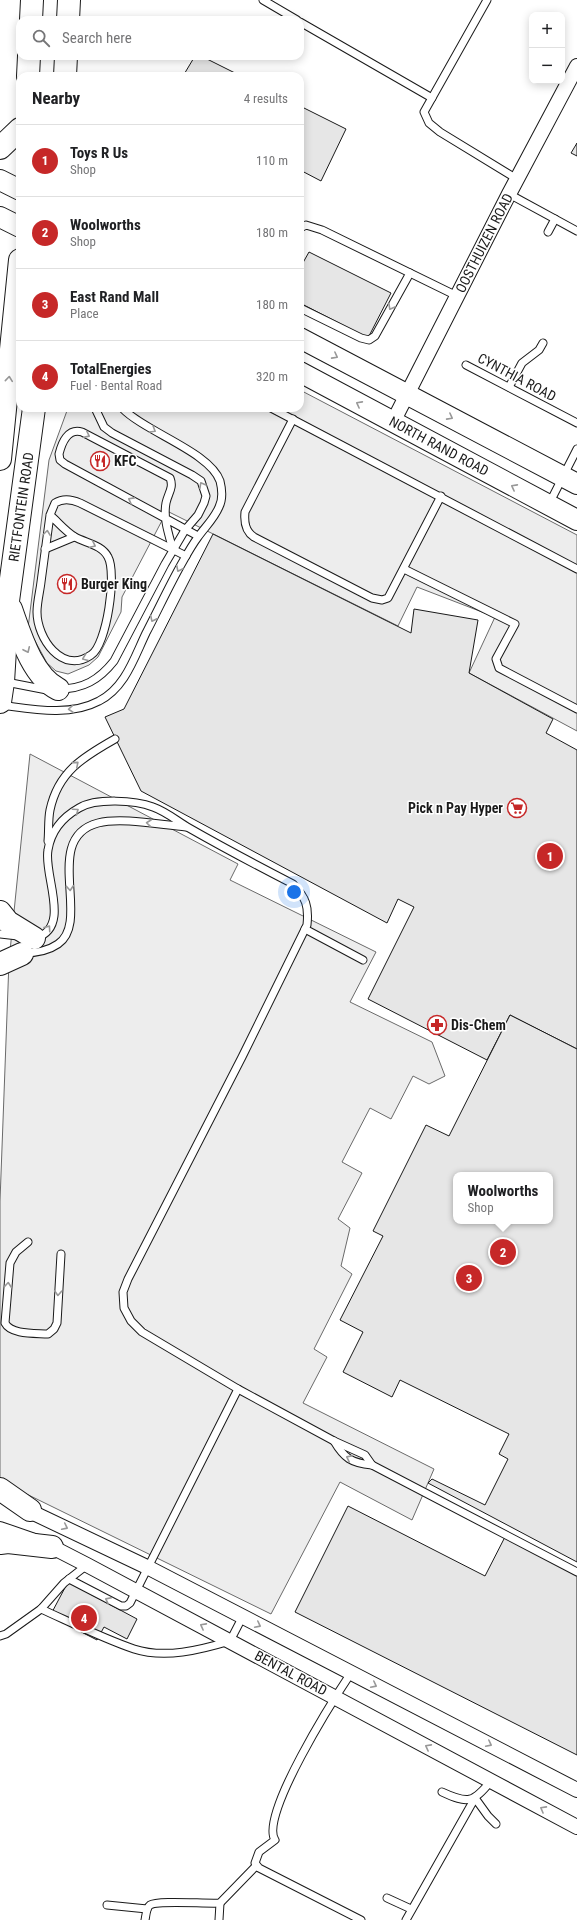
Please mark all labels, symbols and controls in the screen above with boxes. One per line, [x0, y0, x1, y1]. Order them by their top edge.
map controls [529, 12, 565, 84]
button: + [529, 12, 565, 48]
search box [16, 16, 304, 60]
icon: search [30, 27, 52, 49]
text: Search here [62, 29, 132, 47]
button: − [529, 48, 565, 84]
text: Nearby [32, 88, 80, 108]
text: 4 results [244, 91, 288, 106]
text: Toys R Us [70, 144, 128, 162]
text: 1 [42, 153, 48, 168]
text: 110 m [256, 153, 288, 168]
text: Shop [70, 162, 96, 177]
street label: OOSTHUIZEN ROAD [452, 191, 516, 295]
text: Woolworths [70, 216, 141, 234]
text: 2 [42, 225, 48, 240]
text: 180 m [256, 225, 288, 240]
text: Shop [70, 234, 96, 249]
text: East Rand Mall [70, 288, 159, 306]
text: 3 [42, 297, 48, 312]
text: 180 m [256, 297, 288, 312]
one-way arrow [389, 303, 396, 310]
text: Place [70, 306, 99, 321]
street label: CYNTHIA ROAD [475, 350, 559, 404]
one-way arrow [330, 351, 338, 359]
text: TotalEnergies [70, 360, 152, 378]
text: 4 [42, 369, 48, 384]
text: 320 m [256, 369, 288, 384]
one-way arrow [4, 376, 13, 382]
text: Fuel · Bental Road [70, 378, 162, 393]
one-way arrow [355, 401, 363, 408]
one-way arrow [445, 412, 453, 419]
street label: NORTH RAND ROAD [387, 413, 491, 479]
one-way arrow [149, 426, 156, 433]
one-way arrow [83, 430, 90, 438]
restaurant icon: KFC [89, 450, 111, 472]
street label: RIETFONTEIN ROAD [5, 451, 37, 563]
place label: KFC [114, 453, 136, 469]
one-way arrow [199, 482, 206, 489]
one-way arrow [511, 484, 518, 491]
one-way arrow [127, 497, 135, 505]
one-way arrow [42, 530, 51, 536]
one-way arrow [88, 540, 96, 548]
one-way arrow [176, 565, 184, 572]
restaurant icon: Burger King [56, 573, 78, 595]
place label: Burger King [81, 576, 147, 592]
one-way arrow [150, 615, 158, 622]
one-way arrow [22, 646, 30, 653]
one-way arrow [81, 653, 88, 661]
one-way arrow [68, 705, 74, 714]
one-way arrow [71, 762, 78, 769]
supermarket icon: Pick n Pay Hyper [506, 797, 528, 819]
place label: Pick n Pay Hyper [408, 800, 503, 816]
one-way arrow [71, 809, 78, 816]
one-way arrow [146, 819, 152, 828]
pin: 1 [537, 841, 563, 871]
your location [284, 882, 304, 902]
one-way arrow [65, 885, 74, 891]
one-way arrow [44, 925, 51, 932]
pharmacy icon: Dis-Chem [426, 1014, 448, 1036]
place label: Dis-Chem [451, 1017, 506, 1033]
popup [453, 1172, 553, 1224]
text: Woolworths [468, 1182, 538, 1200]
text: Shop [468, 1200, 494, 1215]
pin: 2 [490, 1237, 516, 1267]
pin: 3 [456, 1263, 482, 1293]
one-way arrow [3, 1282, 12, 1288]
one-way arrow [54, 1290, 63, 1296]
one-way arrow [346, 1455, 353, 1463]
one-way arrow [61, 1522, 68, 1530]
one-way arrow [105, 1597, 112, 1605]
pin: 4 [71, 1603, 97, 1633]
one-way arrow [254, 1620, 262, 1627]
one-way arrow [200, 1623, 207, 1631]
street label: BENTAL ROAD [252, 1647, 330, 1699]
one-way arrow [369, 1680, 377, 1687]
one-way arrow [485, 1740, 492, 1747]
one-way arrow [425, 1744, 433, 1752]
one-way arrow [540, 1806, 547, 1813]

